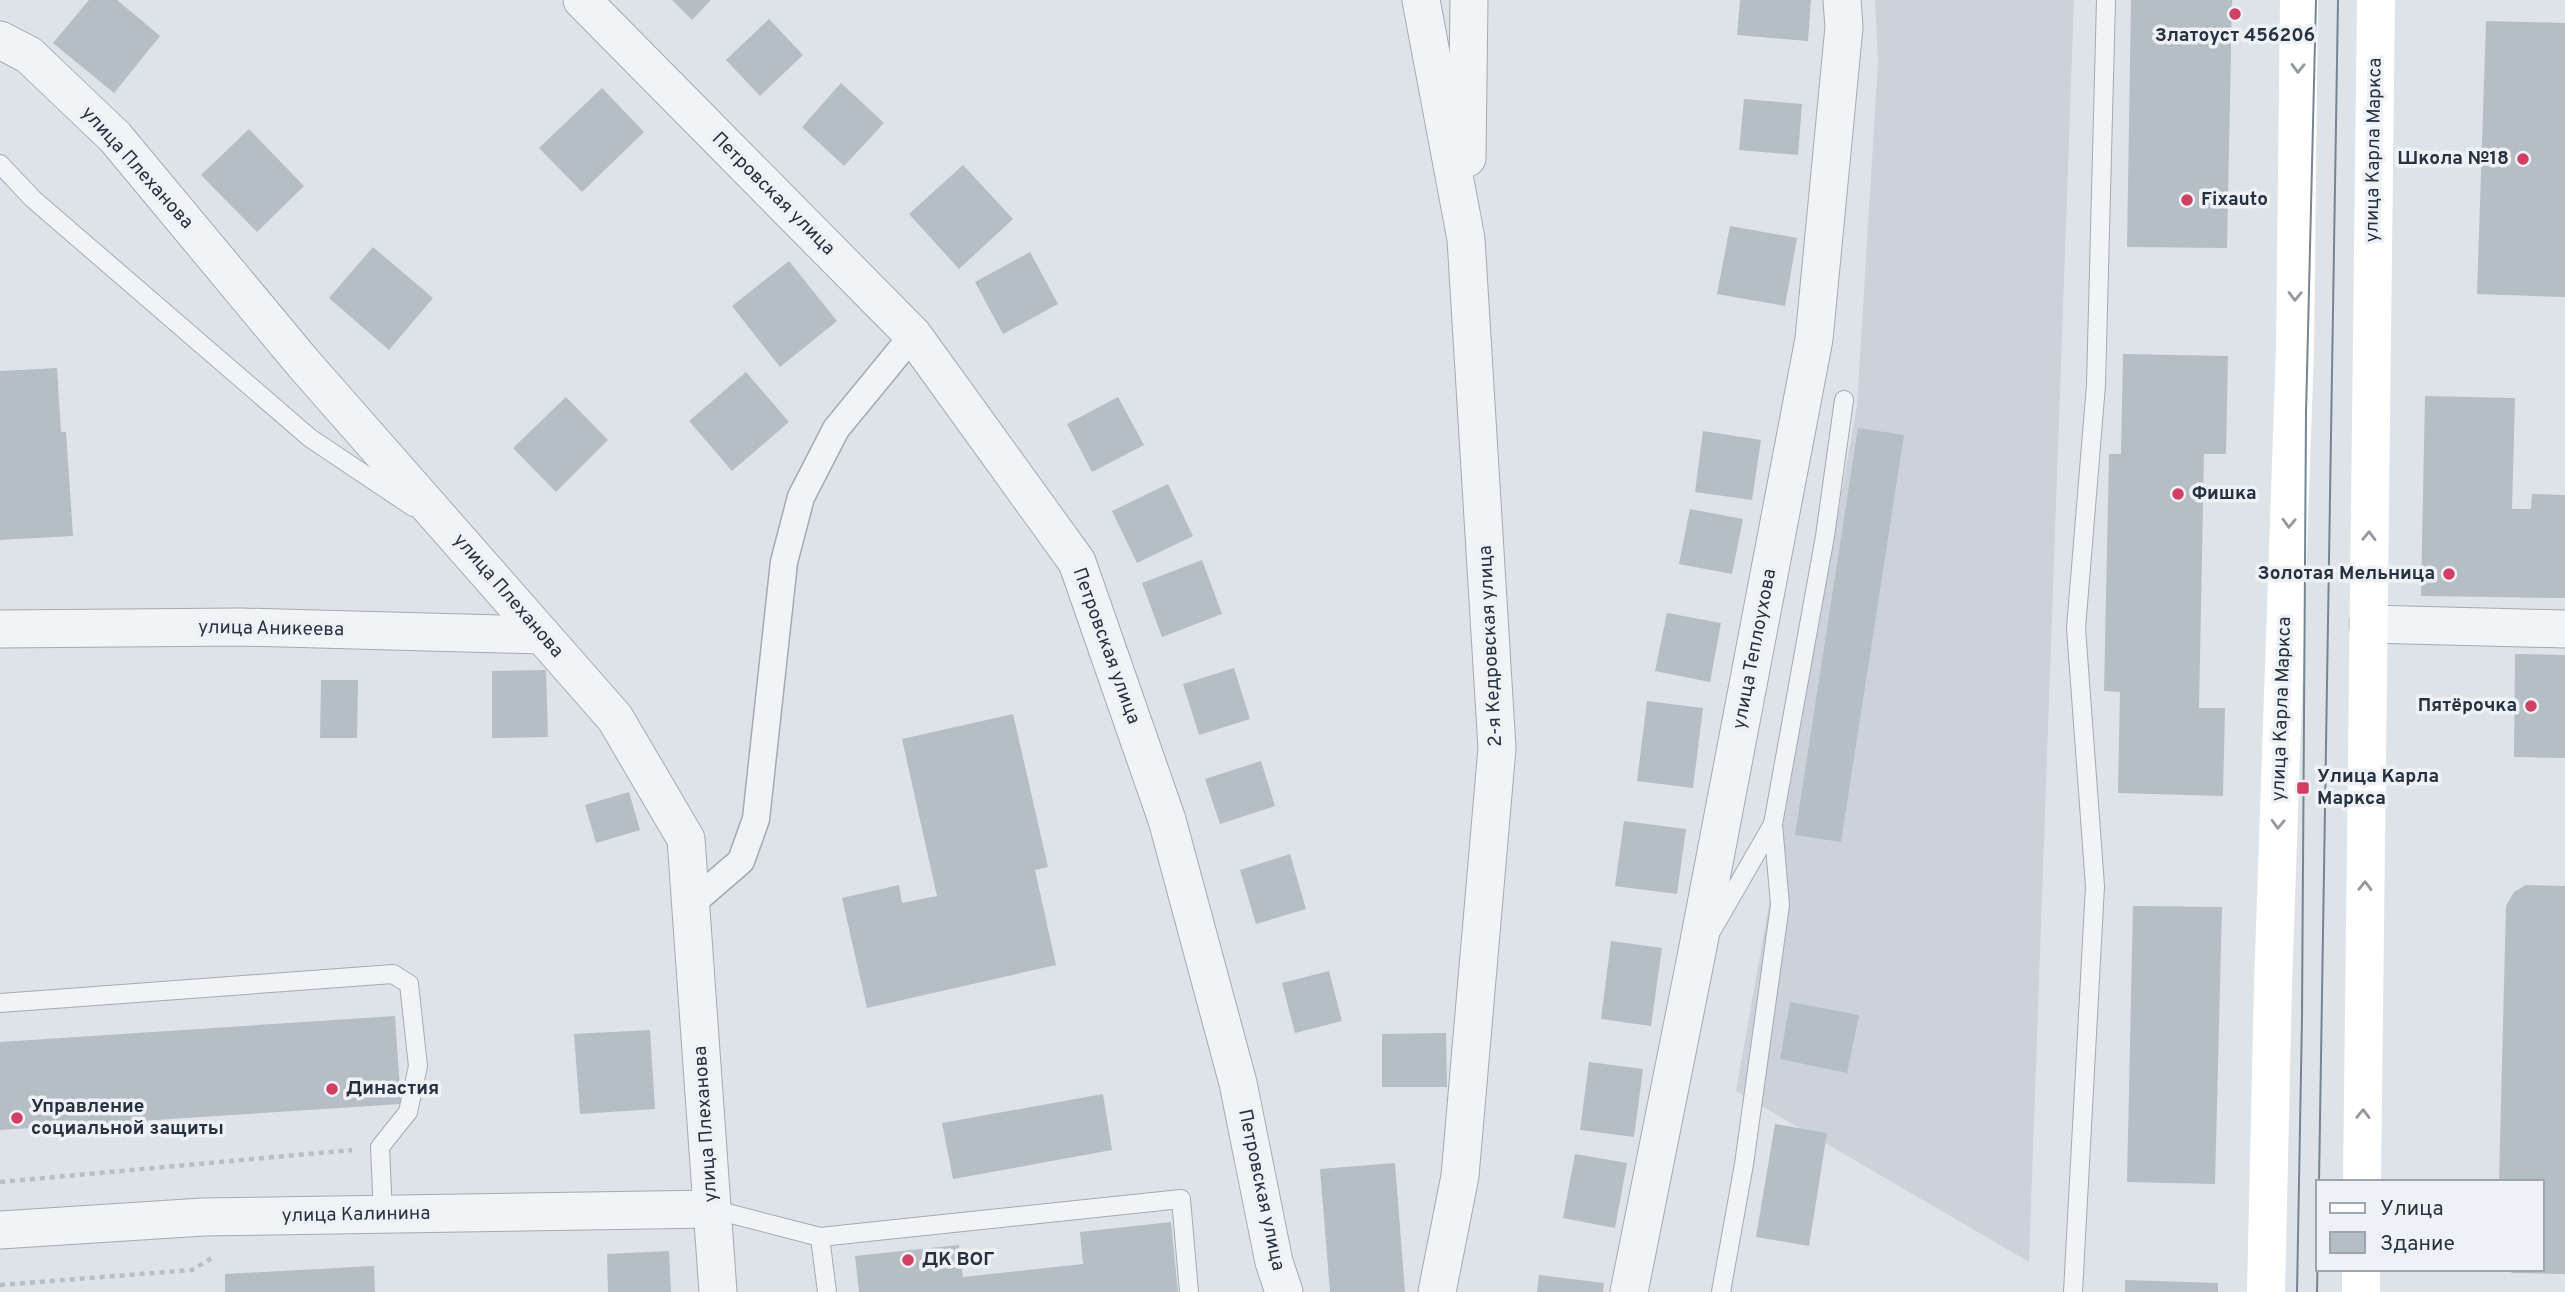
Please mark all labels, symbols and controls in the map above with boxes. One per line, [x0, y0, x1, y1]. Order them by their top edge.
marker: Златоуст 456206 [2227, 6, 2243, 22]
place label: Златоуст 456206 [2155, 24, 2315, 48]
street label: улица Карла Маркса [2360, 57, 2388, 243]
one-way arrow [2290, 63, 2306, 74]
street label: улица Плеханова [76, 102, 198, 234]
street label: Петровская улица [706, 127, 840, 261]
place label: Школа №18 [2397, 147, 2509, 171]
marker: Школа №18 [2515, 151, 2531, 167]
place label: Fixauto [2201, 188, 2268, 212]
marker: Fixauto [2179, 192, 2195, 208]
one-way arrow [2287, 291, 2303, 301]
place label: Фишка [2192, 482, 2257, 506]
marker: Фишка [2170, 486, 2186, 502]
one-way arrow [2281, 518, 2296, 529]
street label: улица Плеханова [447, 529, 569, 663]
one-way arrow [2362, 530, 2377, 541]
street label: 2-я Кедровская улица [1474, 545, 1508, 747]
place label: Золотая Мельница [2258, 562, 2435, 586]
street label: Петровская улица [1067, 564, 1145, 728]
marker: Золотая Мельница [2441, 566, 2457, 582]
street label: улица Теплоухова [1728, 567, 1782, 731]
street label: улица Аникеева [198, 616, 344, 642]
street label: улица Карла Маркса [2267, 616, 2297, 802]
place label: Пятёрочка [2418, 694, 2517, 718]
marker: Пятёрочка [2523, 698, 2539, 714]
place label: Улица Карла Маркса [2317, 765, 2439, 811]
marker: Улица Карла Маркса [2295, 780, 2311, 796]
one-way arrow [2271, 819, 2286, 830]
one-way arrow [2358, 880, 2373, 891]
street label: улица Плеханова [689, 1045, 723, 1203]
place label: Династия [346, 1077, 439, 1101]
marker: Династия [324, 1081, 340, 1097]
place label: Управление социальной защиты [31, 1095, 224, 1141]
street label: Петровская улица [1232, 1107, 1290, 1273]
one-way arrow [2355, 1108, 2371, 1118]
marker: Управление социальной защиты [9, 1110, 25, 1126]
legend [2316, 1180, 2544, 1271]
text: Улица [2380, 1196, 2444, 1223]
street label: улица Калинина [281, 1202, 431, 1228]
text: Здание [2380, 1231, 2455, 1258]
place label: ДК ВОГ [922, 1248, 994, 1272]
marker: ДК ВОГ [900, 1252, 916, 1268]

